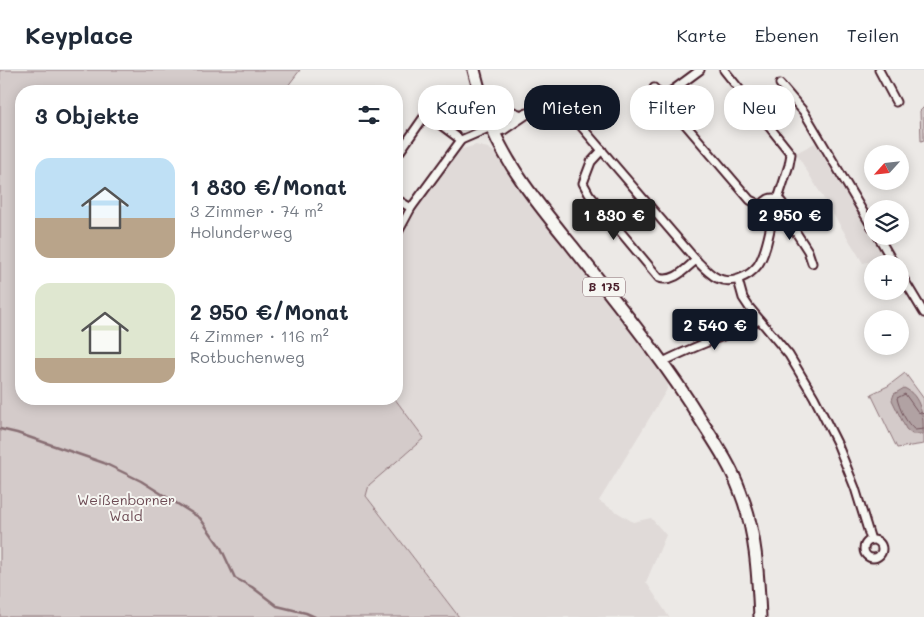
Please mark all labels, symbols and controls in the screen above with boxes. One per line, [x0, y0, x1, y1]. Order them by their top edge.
text: Keyplace [25, 19, 133, 50]
text: Karte [676, 23, 727, 47]
text: Ebenen [755, 23, 819, 47]
text: Teilen [847, 23, 899, 47]
chip: Kaufen [418, 85, 514, 130]
chip: Mieten [524, 85, 620, 130]
chip: Filter [630, 85, 714, 130]
chip: Neu [724, 85, 795, 130]
icon: filters [355, 101, 383, 129]
text: 3 Objekte [35, 102, 139, 129]
north arrow [864, 145, 909, 190]
map controls [864, 145, 909, 355]
text: 1 830 €/Monat [190, 173, 347, 200]
icon: home [75, 178, 135, 238]
pin: 1 830 € [568, 198, 660, 241]
pin: 2 950 € [744, 198, 836, 241]
text: 3 Zimmer · 74 m² [190, 200, 323, 221]
button: layers [864, 200, 909, 245]
text: 1 830 € [583, 204, 645, 225]
text: 2 950 € [759, 204, 821, 225]
text: Holunderweg [190, 221, 292, 242]
button: + [864, 255, 909, 300]
road number: B 175 [583, 278, 625, 296]
text: 2 950 €/Monat [190, 298, 349, 325]
icon: home [75, 303, 135, 363]
pin: 2 540 € [669, 308, 761, 351]
button: − [864, 310, 909, 355]
text: 2 540 € [683, 314, 747, 335]
text: 4 Zimmer · 116 m² [190, 325, 329, 346]
text: Rotbuchenweg [190, 346, 305, 367]
park label: Weißenborner Wald [77, 490, 175, 525]

